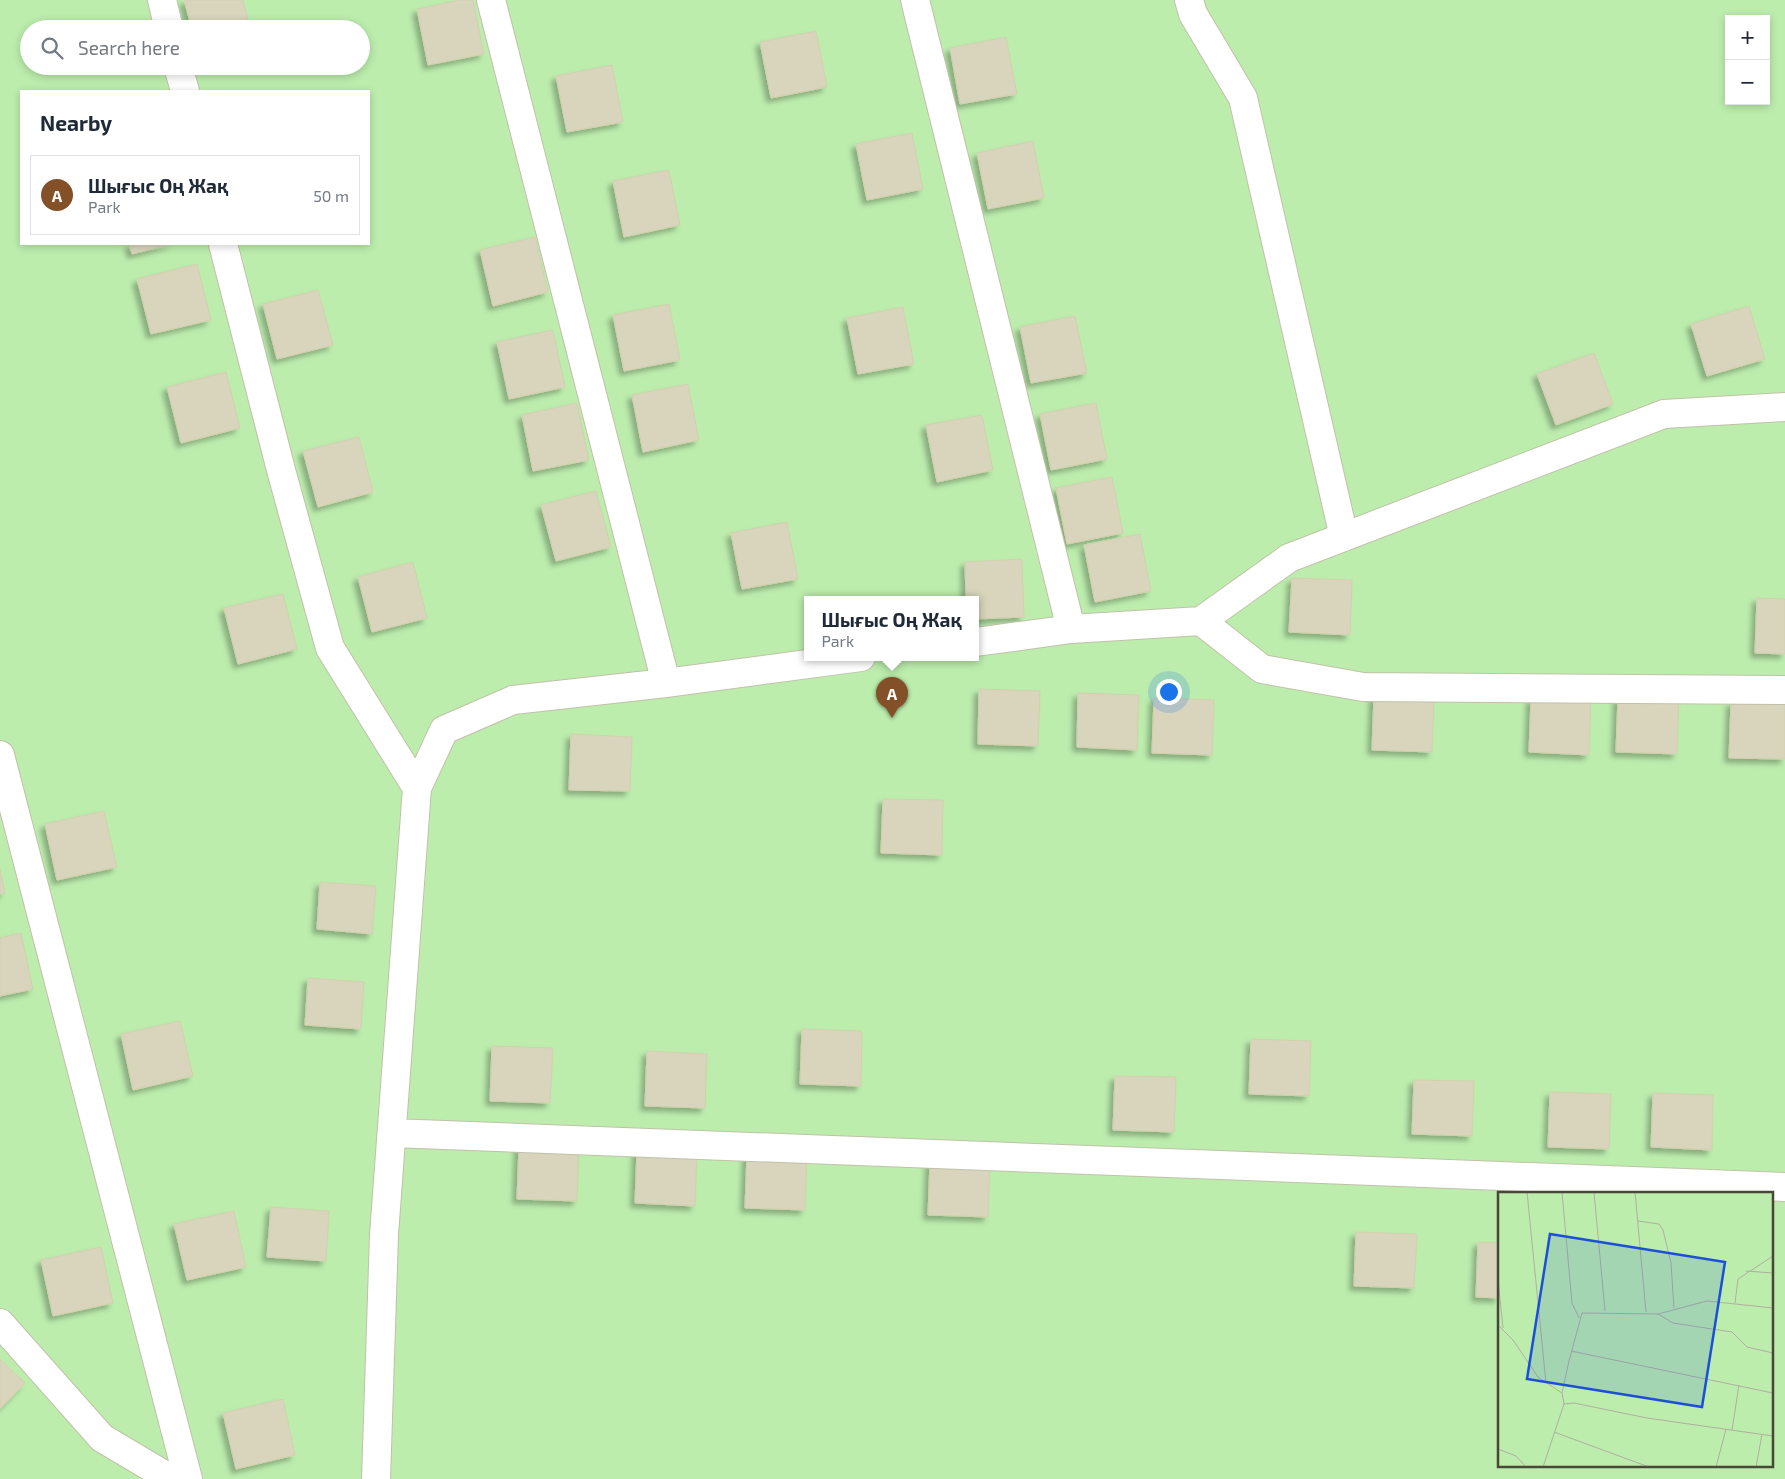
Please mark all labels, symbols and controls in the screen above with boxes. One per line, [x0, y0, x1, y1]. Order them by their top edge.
map controls [1725, 15, 1770, 105]
button: + [1725, 15, 1770, 60]
search box [20, 20, 370, 75]
icon: search [38, 34, 66, 62]
text: Search here [78, 36, 180, 59]
button: − [1725, 60, 1770, 105]
text: Nearby [40, 110, 112, 135]
text: Шығыс Оң Жақ [88, 174, 228, 197]
text: A [52, 186, 62, 205]
text: 50 m [313, 186, 349, 205]
text: Park [88, 197, 121, 216]
popup [804, 596, 979, 661]
text: Шығыс Оң Жақ [821, 608, 962, 631]
text: Park [821, 631, 854, 650]
pin: A [876, 677, 908, 718]
your location [1156, 679, 1182, 705]
inset map [1498, 1192, 1772, 1466]

